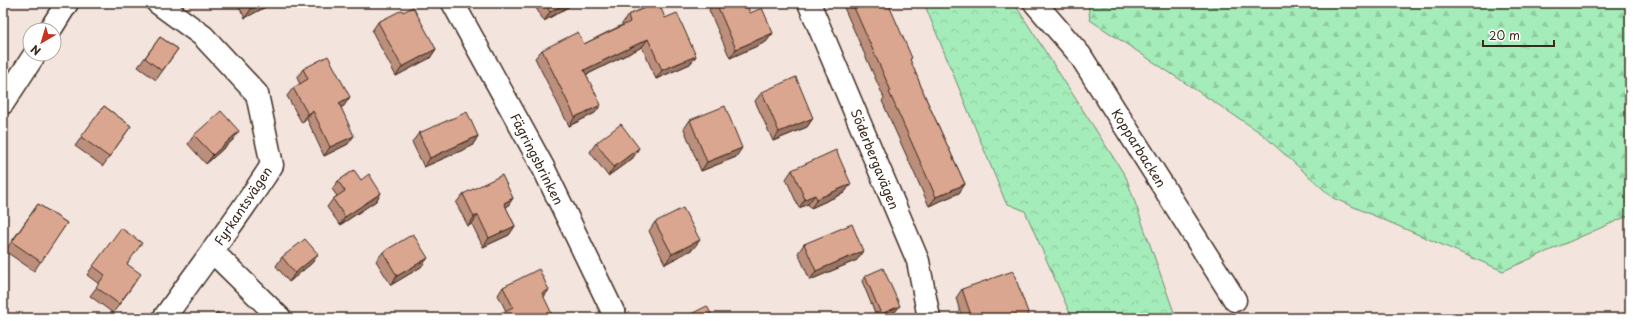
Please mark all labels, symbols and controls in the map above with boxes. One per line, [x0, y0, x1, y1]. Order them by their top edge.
north arrow [22, 22, 62, 62]
scale bar [1483, 22, 1554, 48]
text: 20 m [1489, 26, 1520, 44]
text: N [27, 41, 44, 60]
street label: Kopparbacken [1108, 105, 1171, 191]
street label: Söderbergavägen [847, 106, 904, 212]
street label: Fägringsbrinken [506, 110, 569, 208]
street label: Fyrkantsvägen [209, 162, 276, 249]

